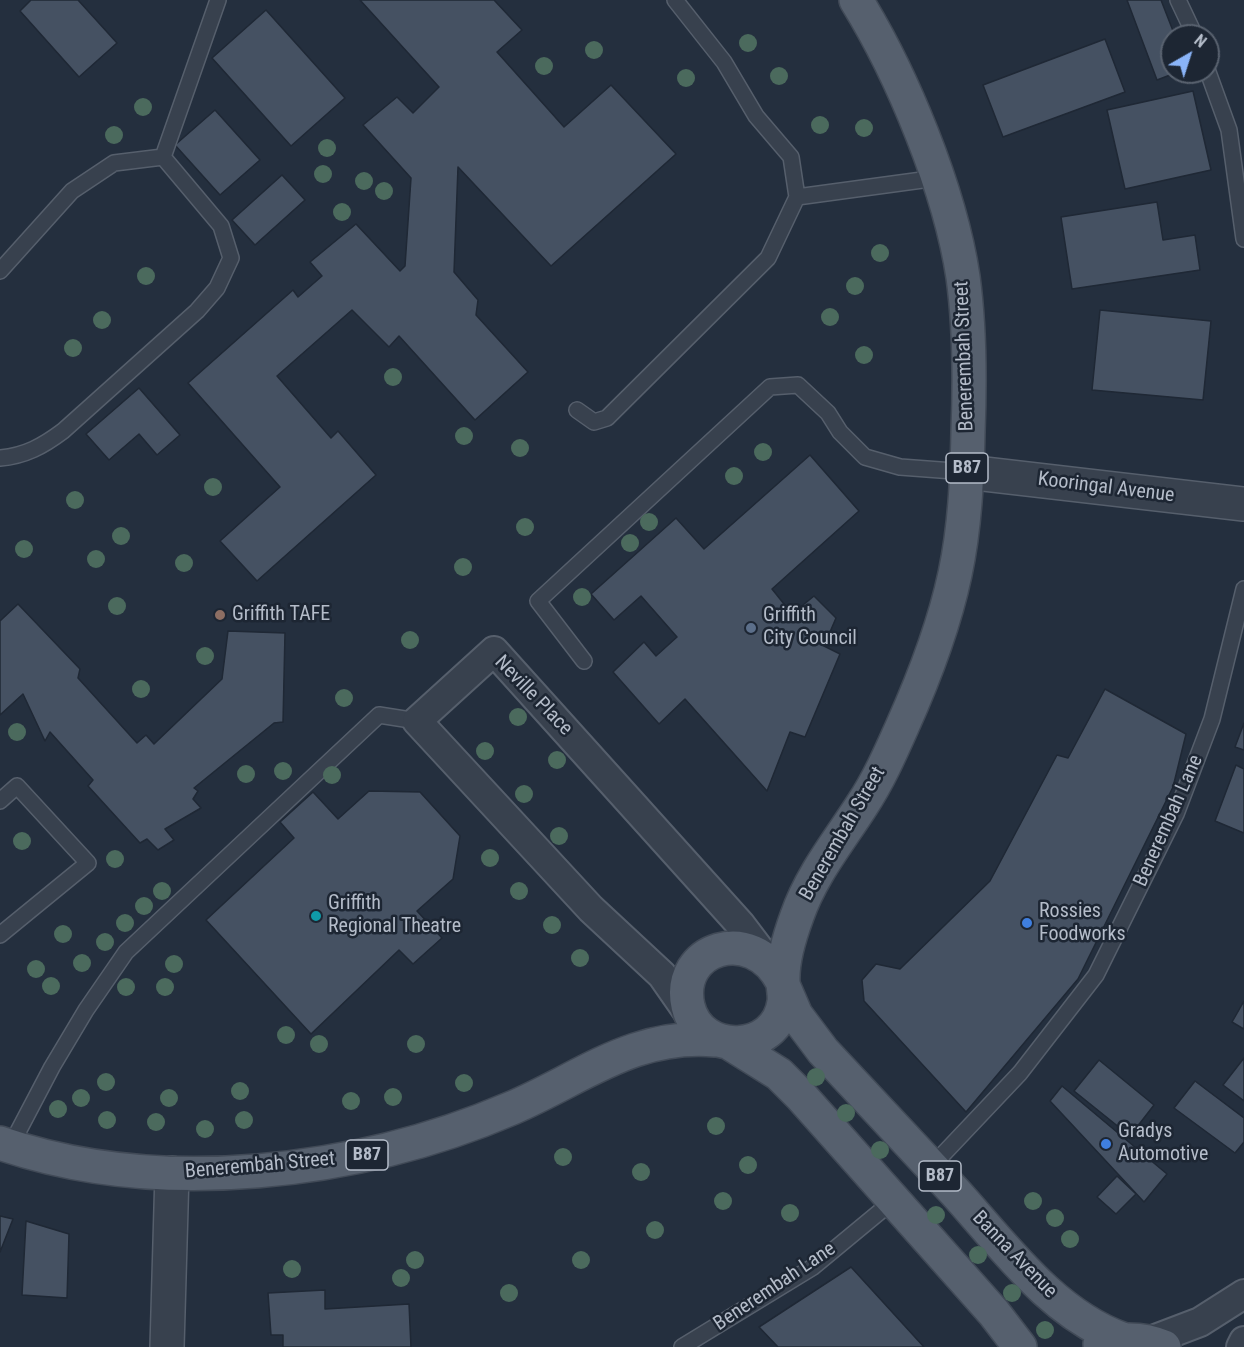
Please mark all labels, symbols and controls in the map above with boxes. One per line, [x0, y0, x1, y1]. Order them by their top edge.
north arrow [1160, 24, 1220, 84]
text: N [1191, 31, 1210, 52]
street label: Benerembah Street [950, 281, 980, 431]
road number: B87 [946, 453, 988, 483]
street label: Kooringal Avenue [1036, 468, 1176, 508]
place label: Griffith TAFE [232, 603, 330, 627]
place label: Griffith City Council [763, 604, 857, 651]
marker: Griffith TAFE [213, 608, 227, 622]
marker: Griffith City Council [744, 621, 758, 635]
street label: Neville Place [489, 651, 577, 741]
street label: Benerembah Lane [1129, 751, 1209, 891]
street label: Benerembah Street [795, 763, 891, 905]
place label: Griffith Regional Theatre [328, 892, 461, 939]
place label: Rossies Foodworks [1039, 900, 1126, 947]
marker: Griffith Regional Theatre [309, 909, 323, 923]
marker: Rossies Foodworks [1020, 916, 1034, 930]
place label: Gradys Automotive [1118, 1120, 1208, 1167]
marker: Gradys Automotive [1099, 1137, 1113, 1151]
road number: B87 [346, 1140, 388, 1170]
street label: Benerembah Street [184, 1147, 336, 1185]
road number: B87 [919, 1161, 961, 1191]
street label: Banna Avenue [967, 1207, 1061, 1303]
street label: Benerembah Lane [710, 1237, 840, 1337]

